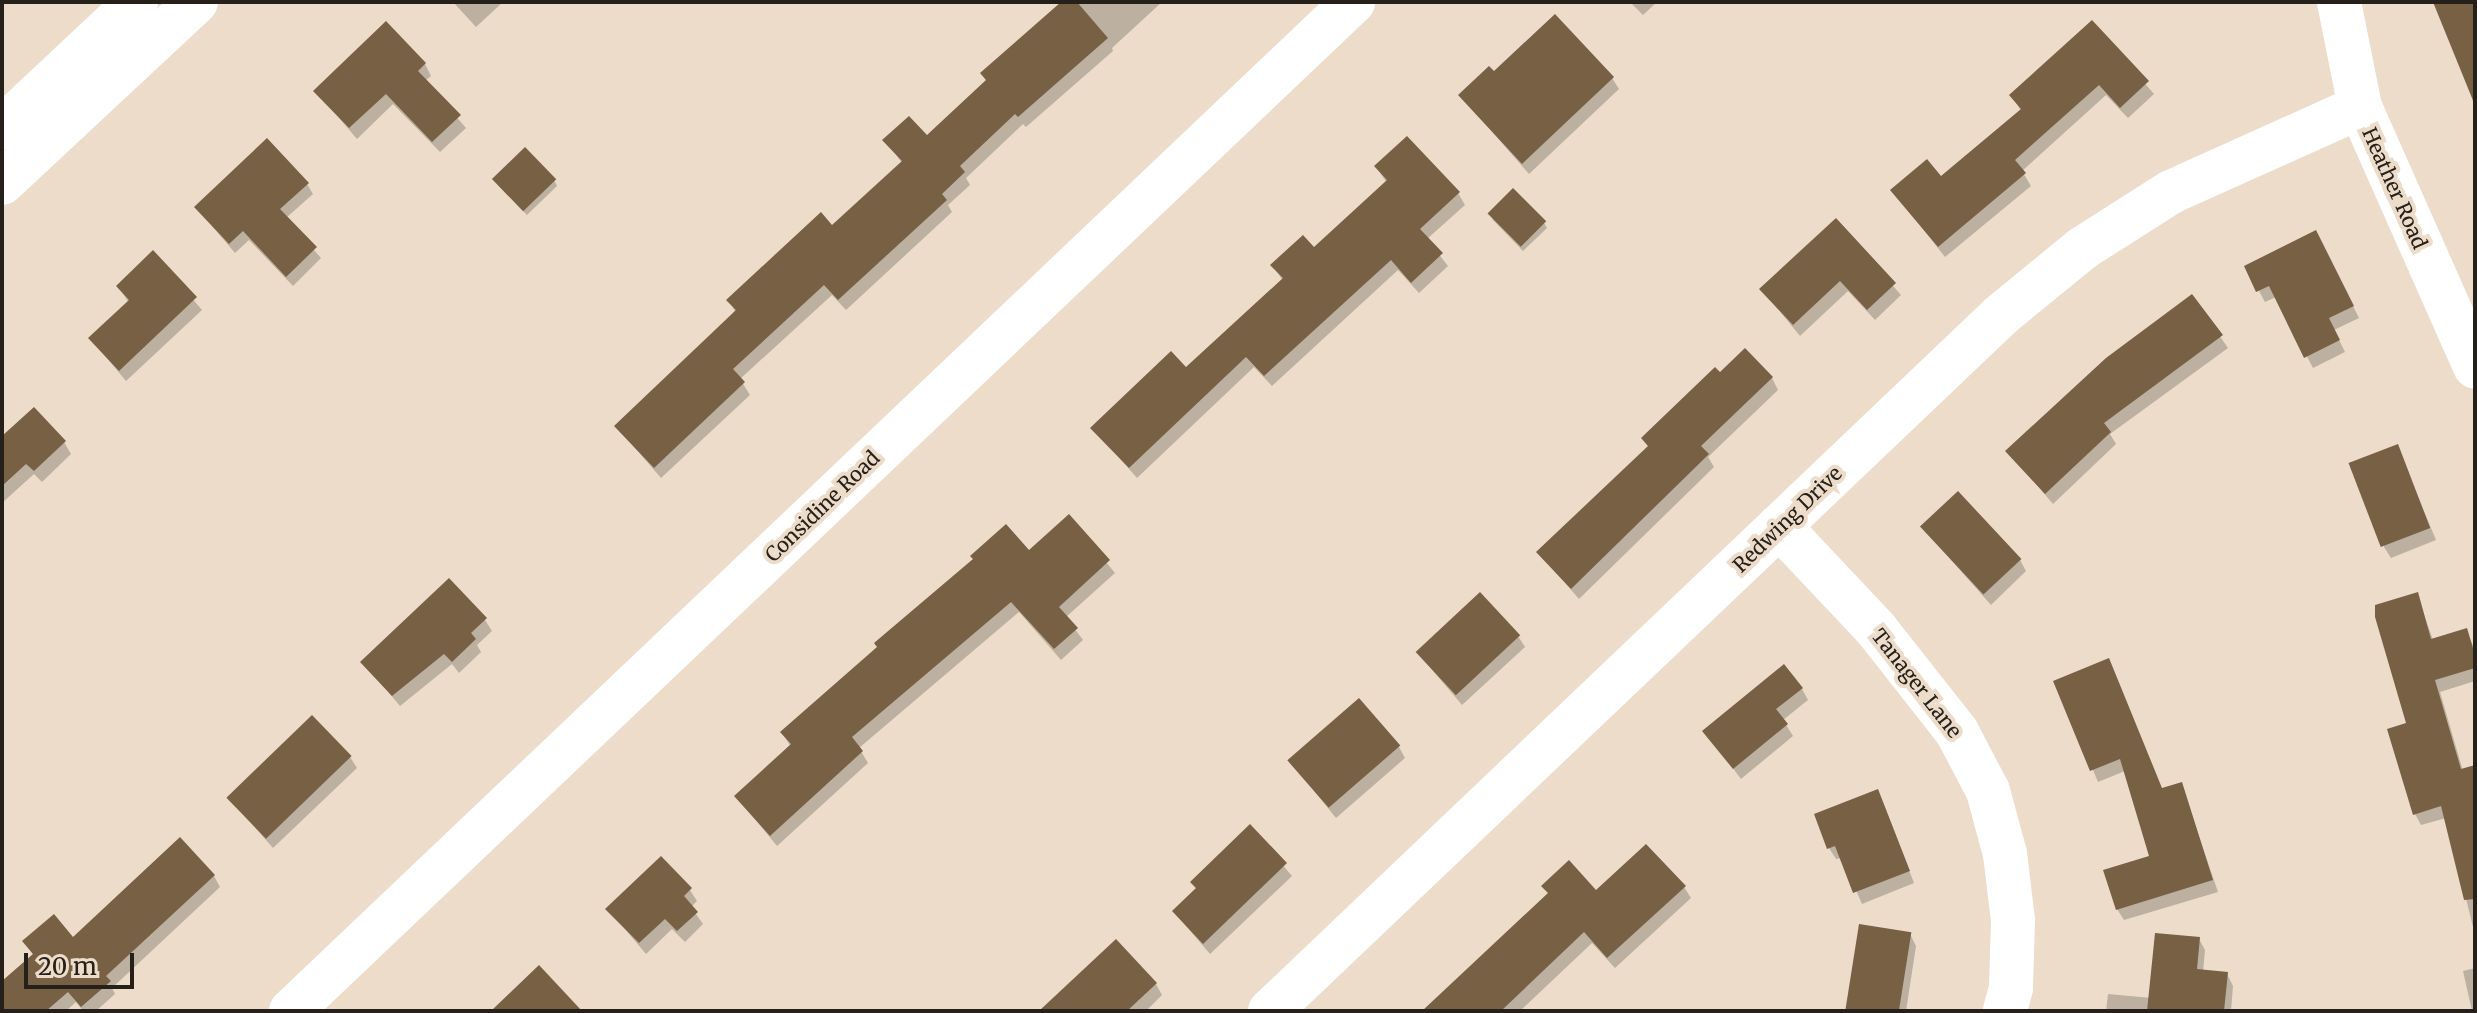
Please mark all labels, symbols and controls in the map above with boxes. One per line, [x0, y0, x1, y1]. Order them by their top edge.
street label: Heather Road [2358, 124, 2432, 252]
street label: Considine Road [760, 445, 884, 567]
street label: Redwing Drive [1728, 461, 1846, 577]
street label: Tanager Lane [1867, 624, 1967, 742]
scale bar [28, 937, 138, 987]
text: 20 m [38, 951, 97, 982]

